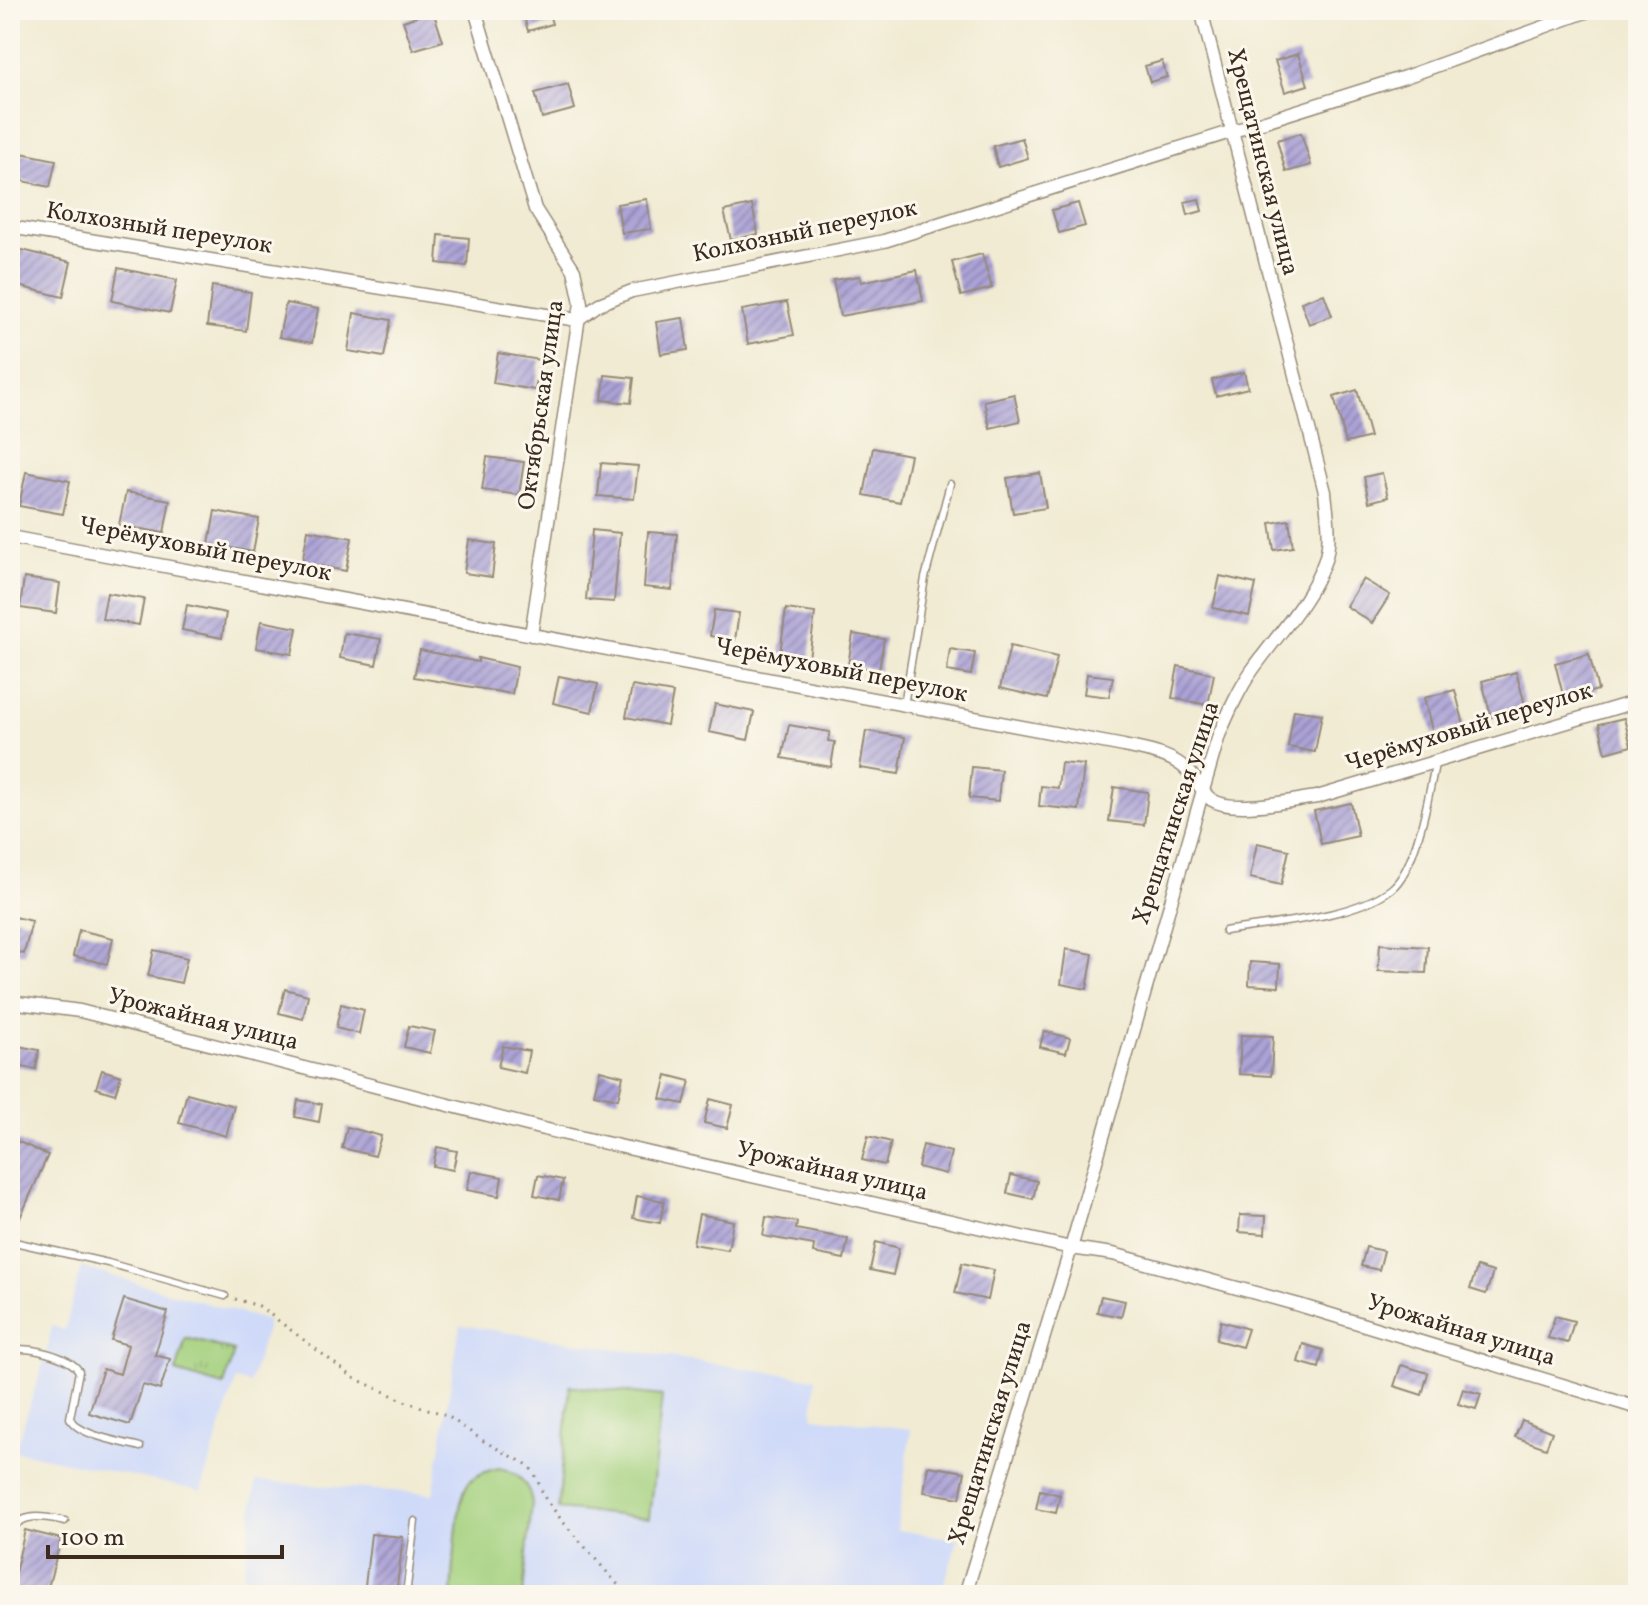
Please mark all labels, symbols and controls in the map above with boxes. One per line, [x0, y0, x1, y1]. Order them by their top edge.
street label: Хрещатинская улица [1217, 45, 1307, 279]
street label: Колхозный переулок [690, 192, 920, 272]
street label: Колхозный переулок [43, 194, 275, 264]
street label: Октябрьская улица [510, 298, 574, 512]
street label: Черёмуховый переулок [76, 509, 334, 591]
street label: Черёмуховый переулок [712, 630, 970, 712]
street label: Черёмуховый переулок [1341, 674, 1597, 782]
street label: Хрещатинская улица [1125, 697, 1229, 929]
street label: Урожайная улица [104, 980, 302, 1060]
street label: Урожайная улица [733, 1133, 931, 1211]
street label: Урожайная улица [1363, 1286, 1559, 1376]
street label: Хрещатинская улица [941, 1317, 1041, 1549]
scale bar [48, 1509, 282, 1559]
text: 100 m [60, 1522, 125, 1556]

